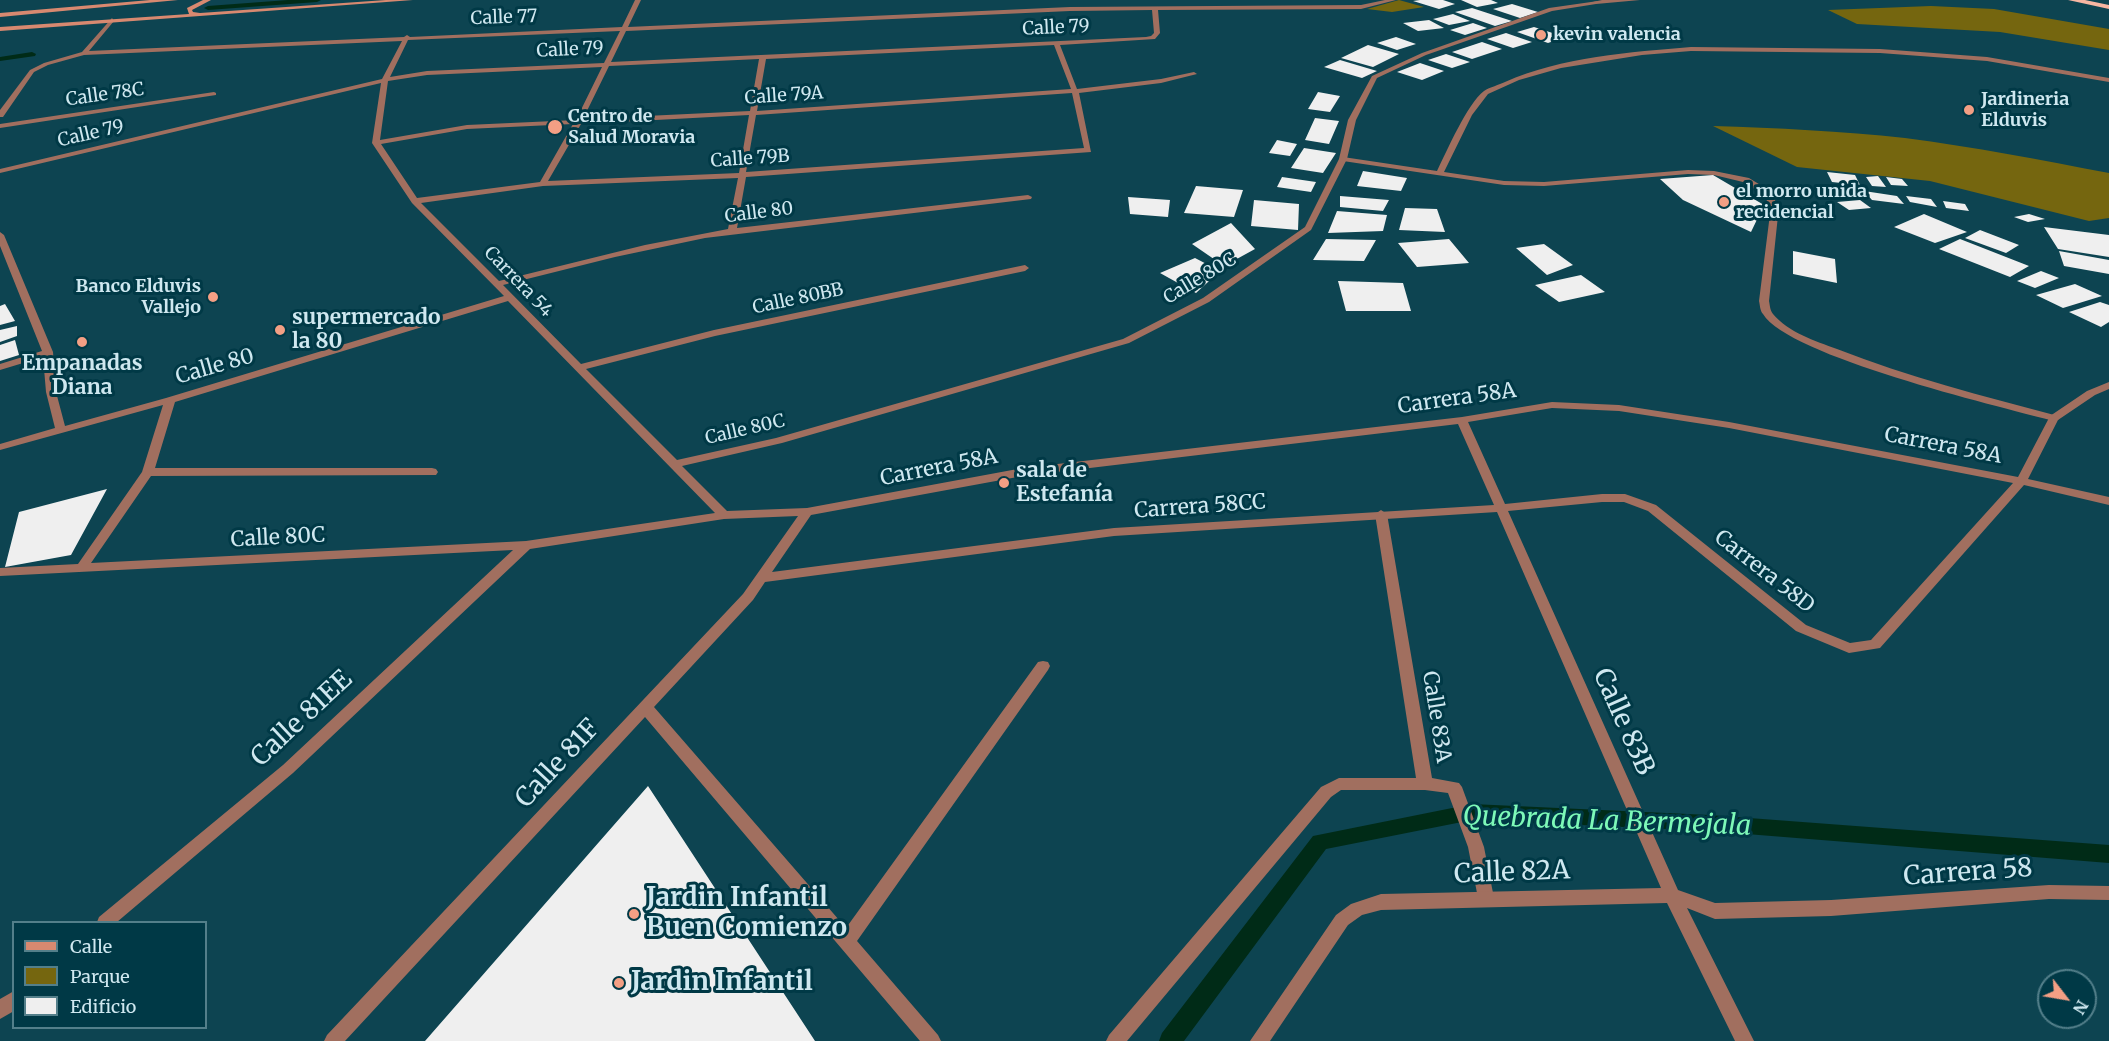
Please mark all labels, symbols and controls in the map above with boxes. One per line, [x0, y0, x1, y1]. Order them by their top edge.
street label: Calle 77 [470, 6, 538, 30]
street label: Calle 79 [1022, 15, 1090, 41]
place label: kevin valencia [1553, 24, 1681, 46]
marker: kevin valencia [1534, 28, 1548, 42]
street label: Calle 79 [536, 37, 604, 63]
street label: Calle 78C [64, 79, 146, 111]
street label: Calle 79A [744, 82, 824, 110]
place label: Jardineria Elduvis [1981, 89, 2069, 132]
marker: Jardineria Elduvis [1962, 103, 1976, 117]
place label: Centro de Salud Moravia [568, 106, 695, 148]
street label: Calle 79 [56, 116, 126, 152]
marker: Centro de Salud Moravia [546, 118, 564, 136]
street label: Calle 79B [710, 145, 790, 173]
place label: el morro unida recidencial [1736, 181, 1867, 224]
marker: el morro unida recidencial [1717, 195, 1731, 209]
street label: Calle 80 [724, 198, 794, 228]
street label: Carrera 54 [479, 242, 557, 322]
street label: Calle 80C [1160, 249, 1240, 309]
place label: Banco Elduvis Vallejo [76, 276, 201, 318]
street label: Calle 80BB [751, 279, 845, 319]
marker: Banco Elduvis Vallejo [206, 290, 220, 304]
place label: supermercado la 80 [292, 305, 441, 355]
marker: supermercado la 80 [273, 323, 287, 337]
marker: Empanadas Diana [75, 335, 89, 349]
street label: Calle 80 [173, 344, 257, 390]
place label: Empanadas Diana [21, 351, 143, 401]
street label: Carrera 58A [1396, 378, 1518, 420]
street label: Calle 80C [703, 410, 787, 450]
street label: Carrera 58A [1882, 422, 2004, 470]
street label: Carrera 58A [878, 444, 1000, 492]
place label: sala de Estefanía [1016, 458, 1113, 508]
marker: sala de Estefanía [997, 476, 1011, 490]
street label: Carrera 58CC [1133, 490, 1267, 524]
street label: Calle 80C [230, 523, 326, 553]
street label: Carrera 58D [1709, 525, 1819, 619]
street label: Calle 83B [1586, 664, 1660, 780]
street label: Calle 81EE [245, 665, 359, 773]
street label: Calle 83A [1416, 669, 1456, 765]
street label: Calle 81F [509, 713, 607, 815]
water label: Quebrada La Bermejala [1462, 801, 1752, 843]
street label: Carrera 58 [1902, 853, 2034, 893]
street label: Calle 82A [1453, 855, 1571, 891]
place label: Jardin Infantil Buen Comienzo [646, 883, 847, 945]
marker: Jardin Infantil Buen Comienzo [627, 907, 641, 921]
legend [12, 921, 207, 1029]
text: Calle [70, 935, 112, 958]
text: Parque [70, 965, 130, 988]
place label: Jardin Infantil [631, 967, 813, 999]
north arrow [2037, 969, 2097, 1029]
marker: Jardin Infantil [612, 976, 626, 990]
text: Edificio [70, 995, 136, 1018]
text: N [2069, 997, 2093, 1018]

